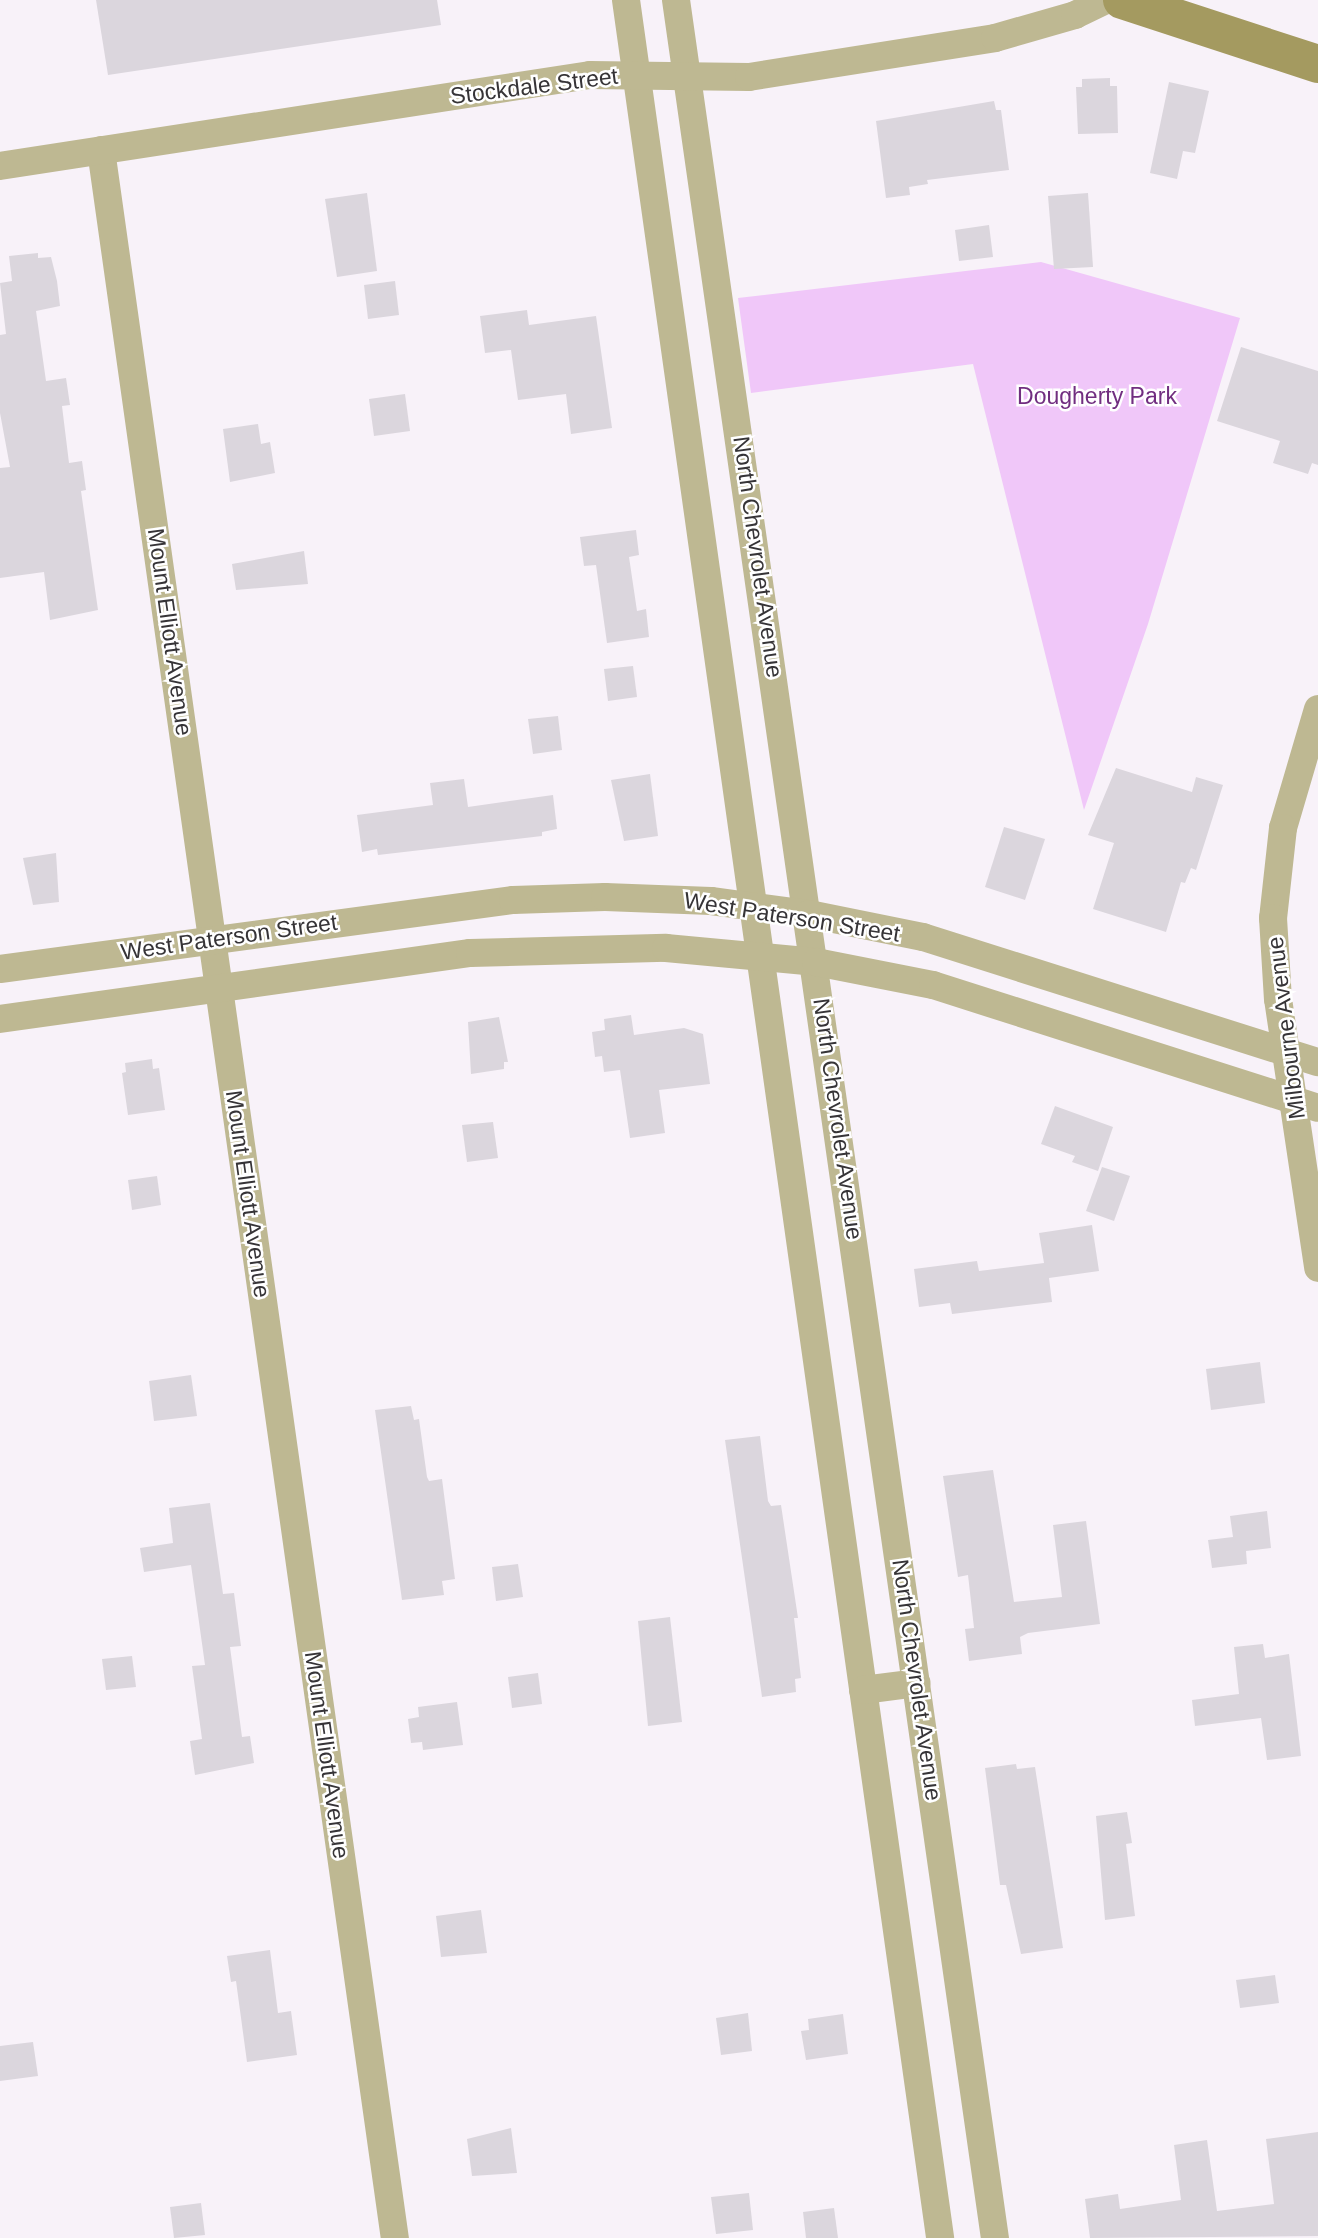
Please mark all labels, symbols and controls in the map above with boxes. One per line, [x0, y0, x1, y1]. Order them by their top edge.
street label: Stockdale Street [449, 62, 619, 110]
park label: Dougherty Park [1017, 382, 1177, 410]
street label: North Chevrolet Avenue [727, 434, 789, 680]
street label: Mount Elliott Avenue [142, 526, 198, 738]
street label: West Paterson Street [682, 886, 902, 948]
street label: West Paterson Street [119, 908, 339, 966]
street label: Milbourne Avenue [1261, 935, 1311, 1121]
street label: North Chevrolet Avenue [807, 996, 869, 1242]
street label: Mount Elliott Avenue [220, 1088, 276, 1300]
street label: North Chevrolet Avenue [886, 1557, 948, 1803]
street label: Mount Elliott Avenue [299, 1649, 355, 1861]

